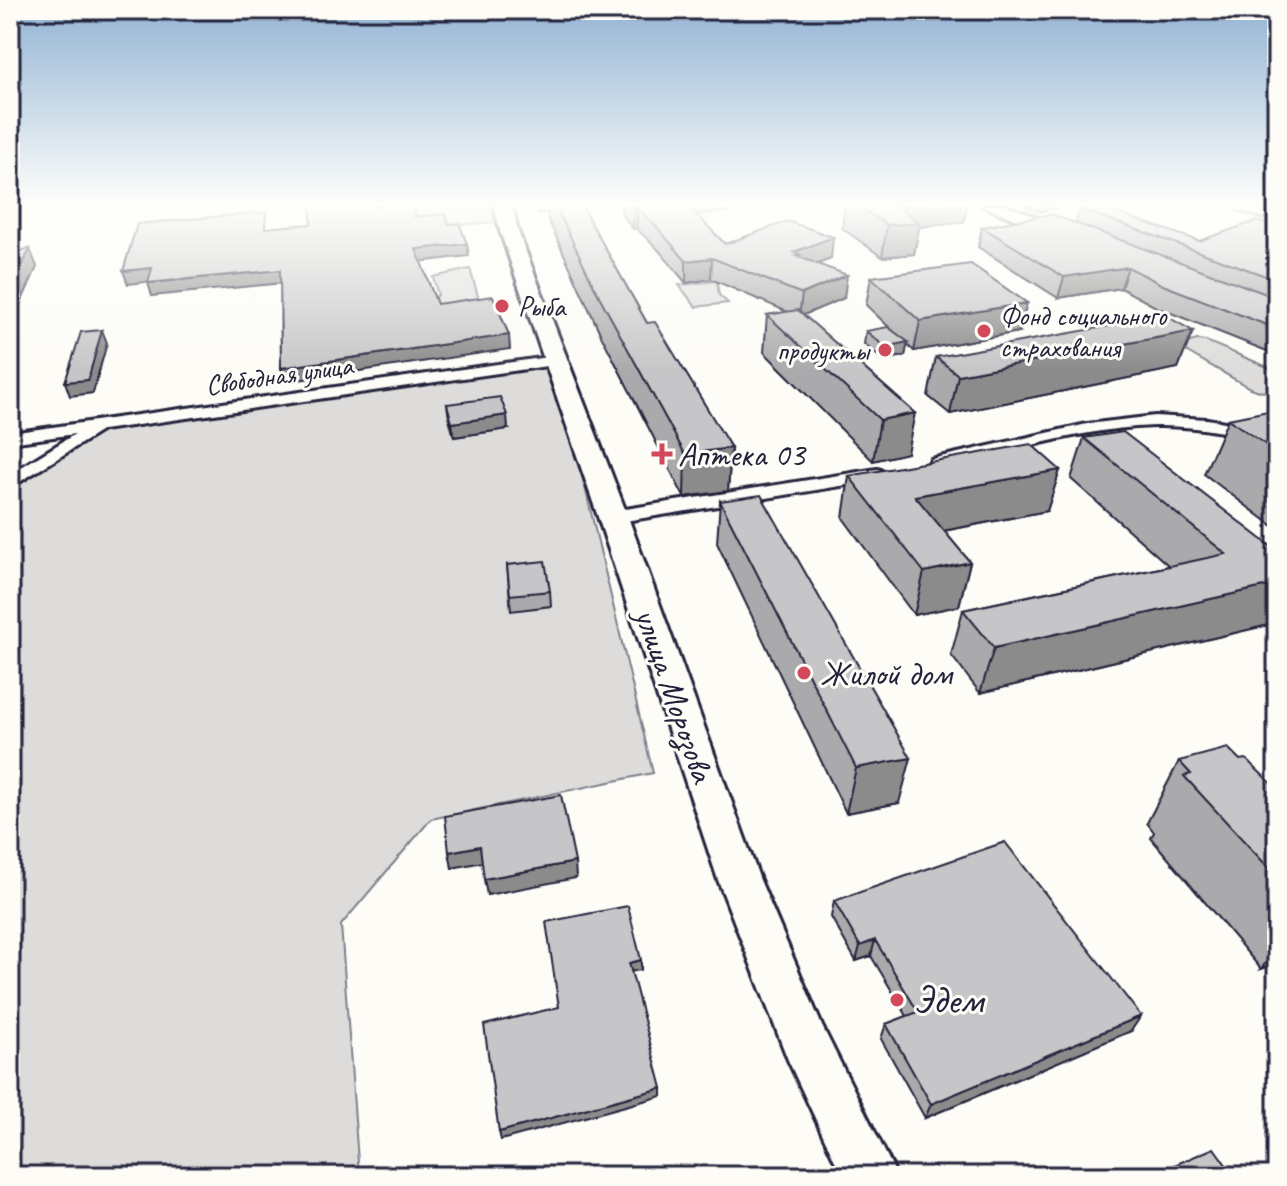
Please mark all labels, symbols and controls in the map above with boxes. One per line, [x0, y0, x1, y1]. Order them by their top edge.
place label: Рыба [518, 289, 567, 324]
marker: Рыба [493, 297, 511, 315]
place label: Фонд социального страхования [1000, 298, 1169, 365]
marker: Фонд социального страхования [975, 322, 993, 340]
place label: продукты [777, 333, 871, 368]
marker: продукты [876, 341, 894, 359]
street label: Свободная улица [203, 347, 357, 403]
place label: Аптека 03 [678, 433, 807, 476]
marker: Аптека 03 [653, 445, 671, 463]
street label: улица Морозова [625, 601, 725, 790]
place label: Жилой дом [820, 652, 954, 695]
marker: Жилой дом [795, 664, 813, 682]
place label: Эдем [913, 975, 985, 1025]
marker: Эдем [888, 991, 906, 1009]

